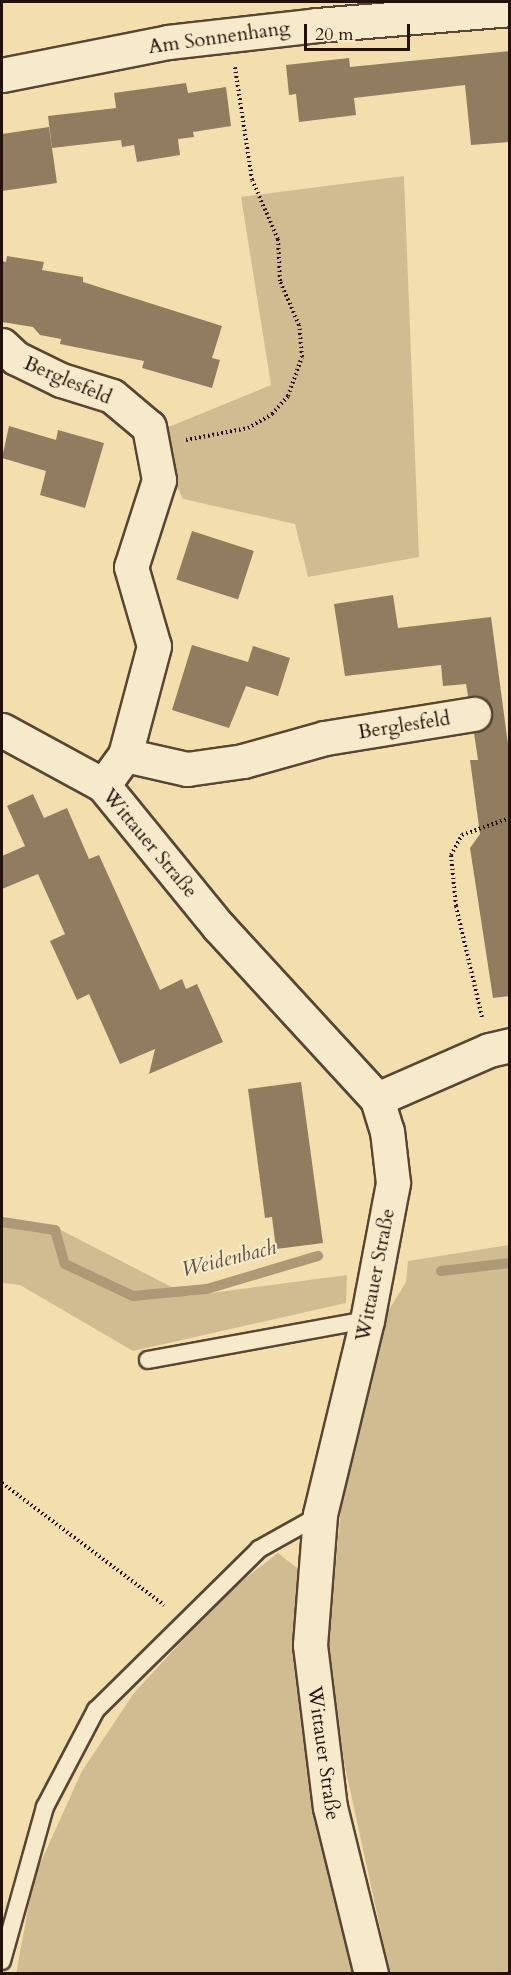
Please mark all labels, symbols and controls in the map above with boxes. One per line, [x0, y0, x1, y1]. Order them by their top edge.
scale bar [307, 12, 414, 50]
street label: Am Sonnenhang [147, 15, 291, 59]
text: 20 m [315, 22, 354, 47]
street label: Berglesfeld [21, 351, 115, 409]
street label: Berglesfeld [356, 706, 452, 744]
street label: Wittauer Straße [97, 784, 203, 902]
street label: Wittauer Straße [350, 1206, 400, 1344]
water label: Weidenbach [179, 1235, 279, 1283]
street label: Wittauer Straße [303, 1684, 345, 1822]

